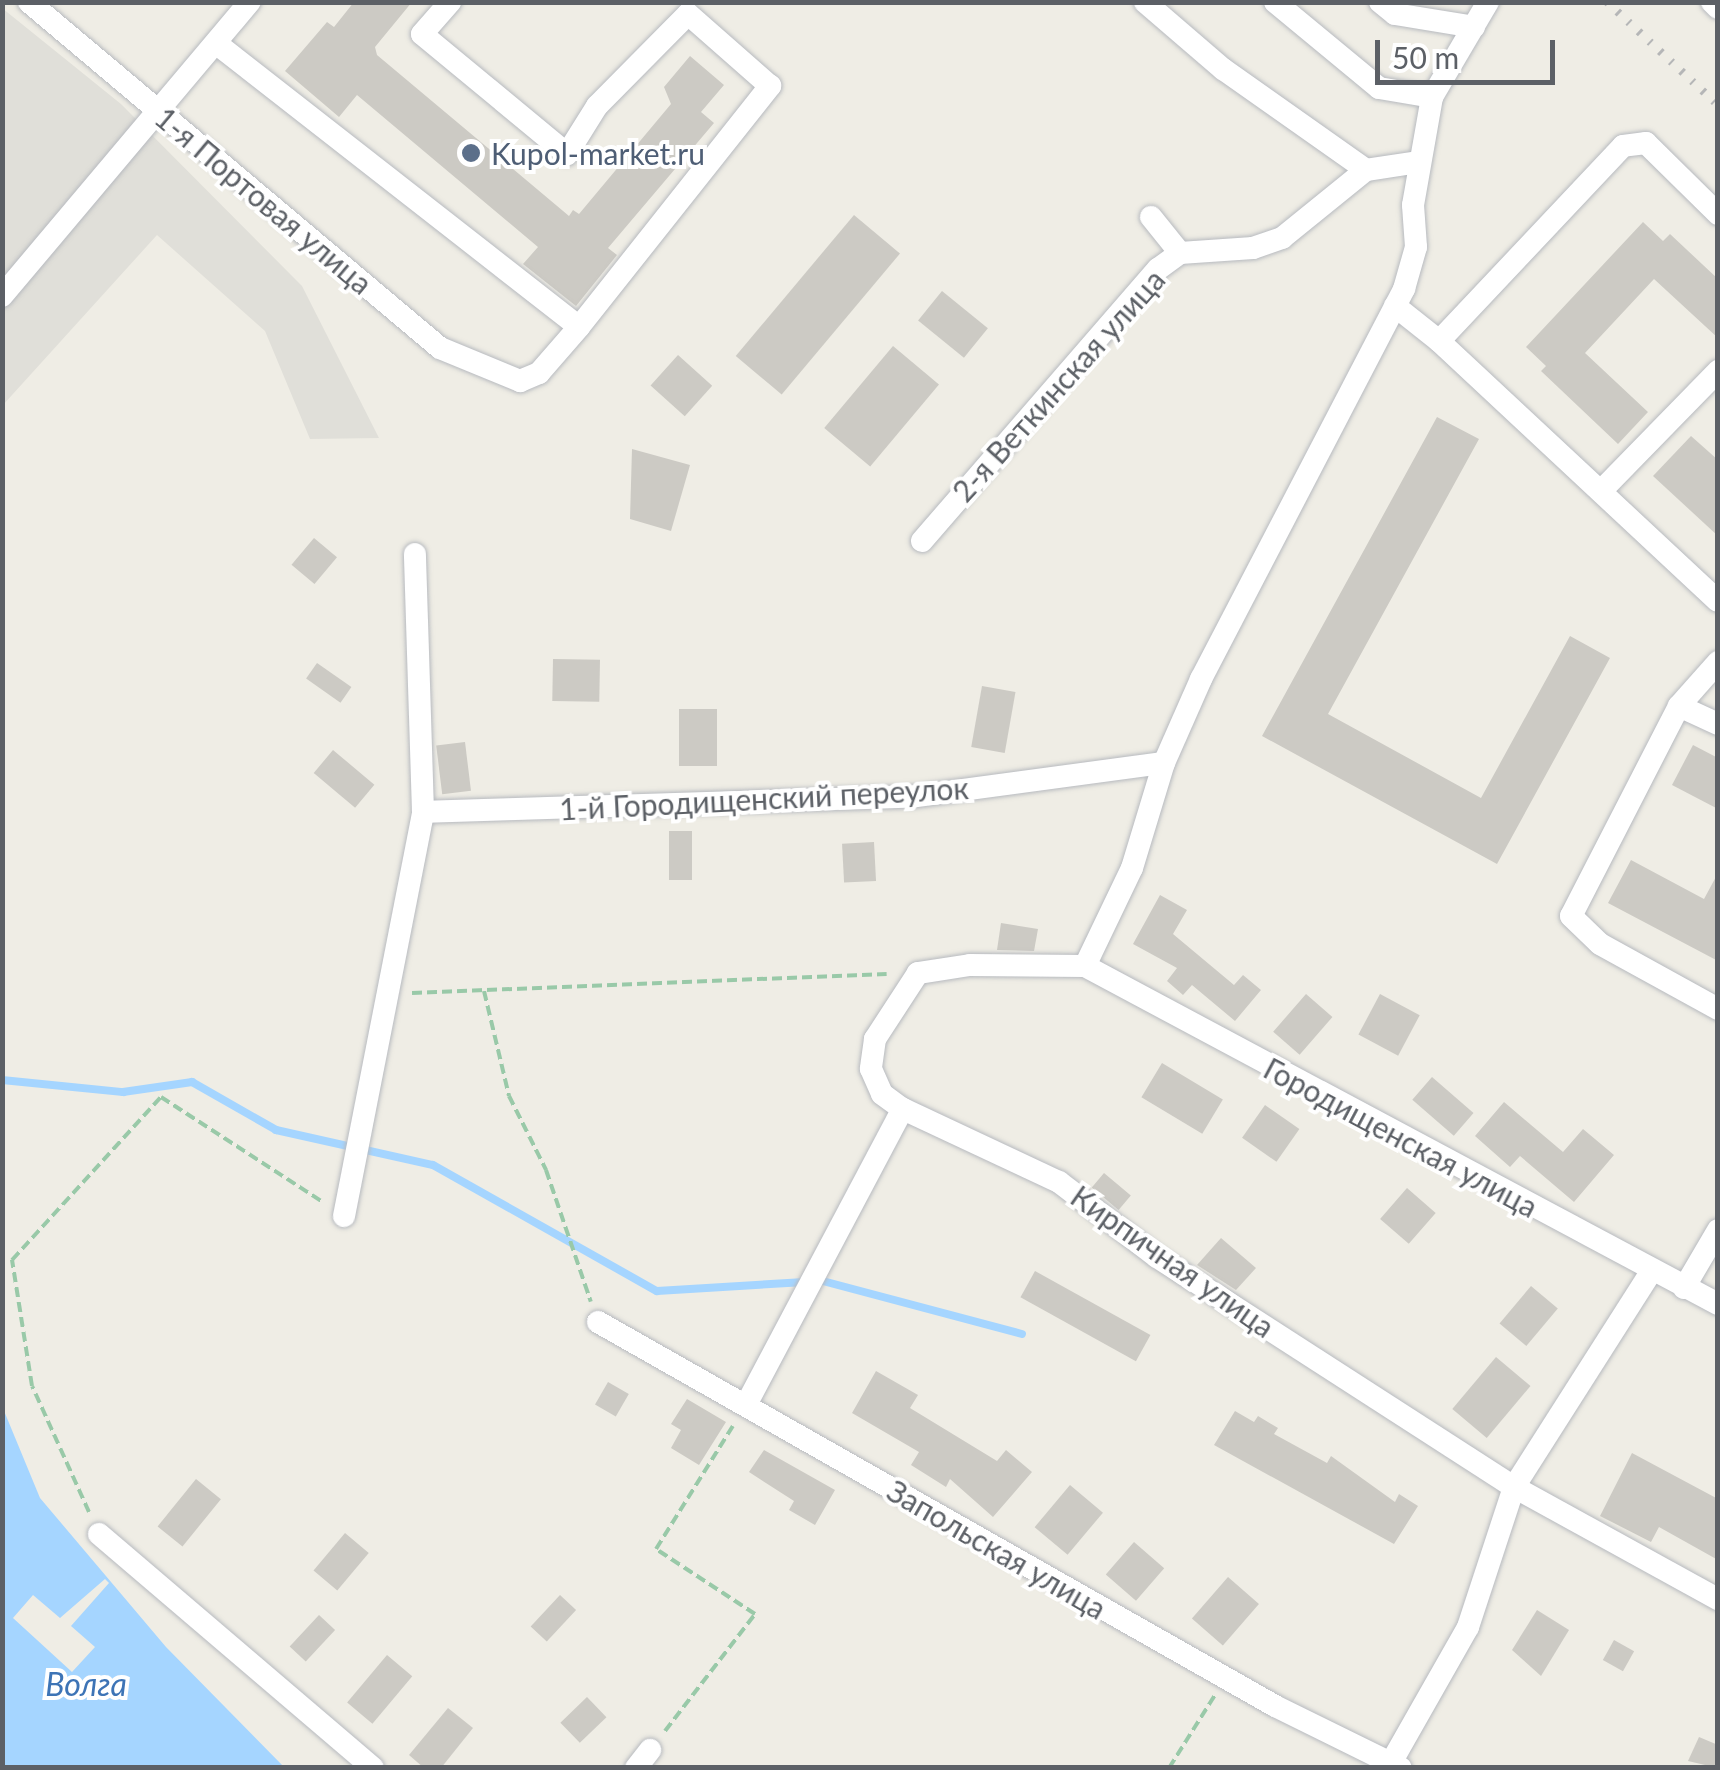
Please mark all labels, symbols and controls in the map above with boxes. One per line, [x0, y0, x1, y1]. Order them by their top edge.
scale bar [1380, 20, 1560, 82]
text: 50 m [1392, 39, 1459, 75]
street label: 1-я Портовая улица [148, 99, 380, 301]
place label: Kupol-market.ru [491, 135, 705, 171]
marker: Kupol-market.ru [460, 142, 482, 164]
street label: 2-я Веткинская улица [944, 262, 1172, 508]
street label: 1-й Городищенский переулок [558, 769, 970, 827]
street label: Городищенская улица [1258, 1050, 1544, 1224]
street label: Кирпичная улица [1064, 1177, 1282, 1345]
street label: Запольская улица [881, 1472, 1113, 1626]
water label: Волга [45, 1665, 127, 1703]

